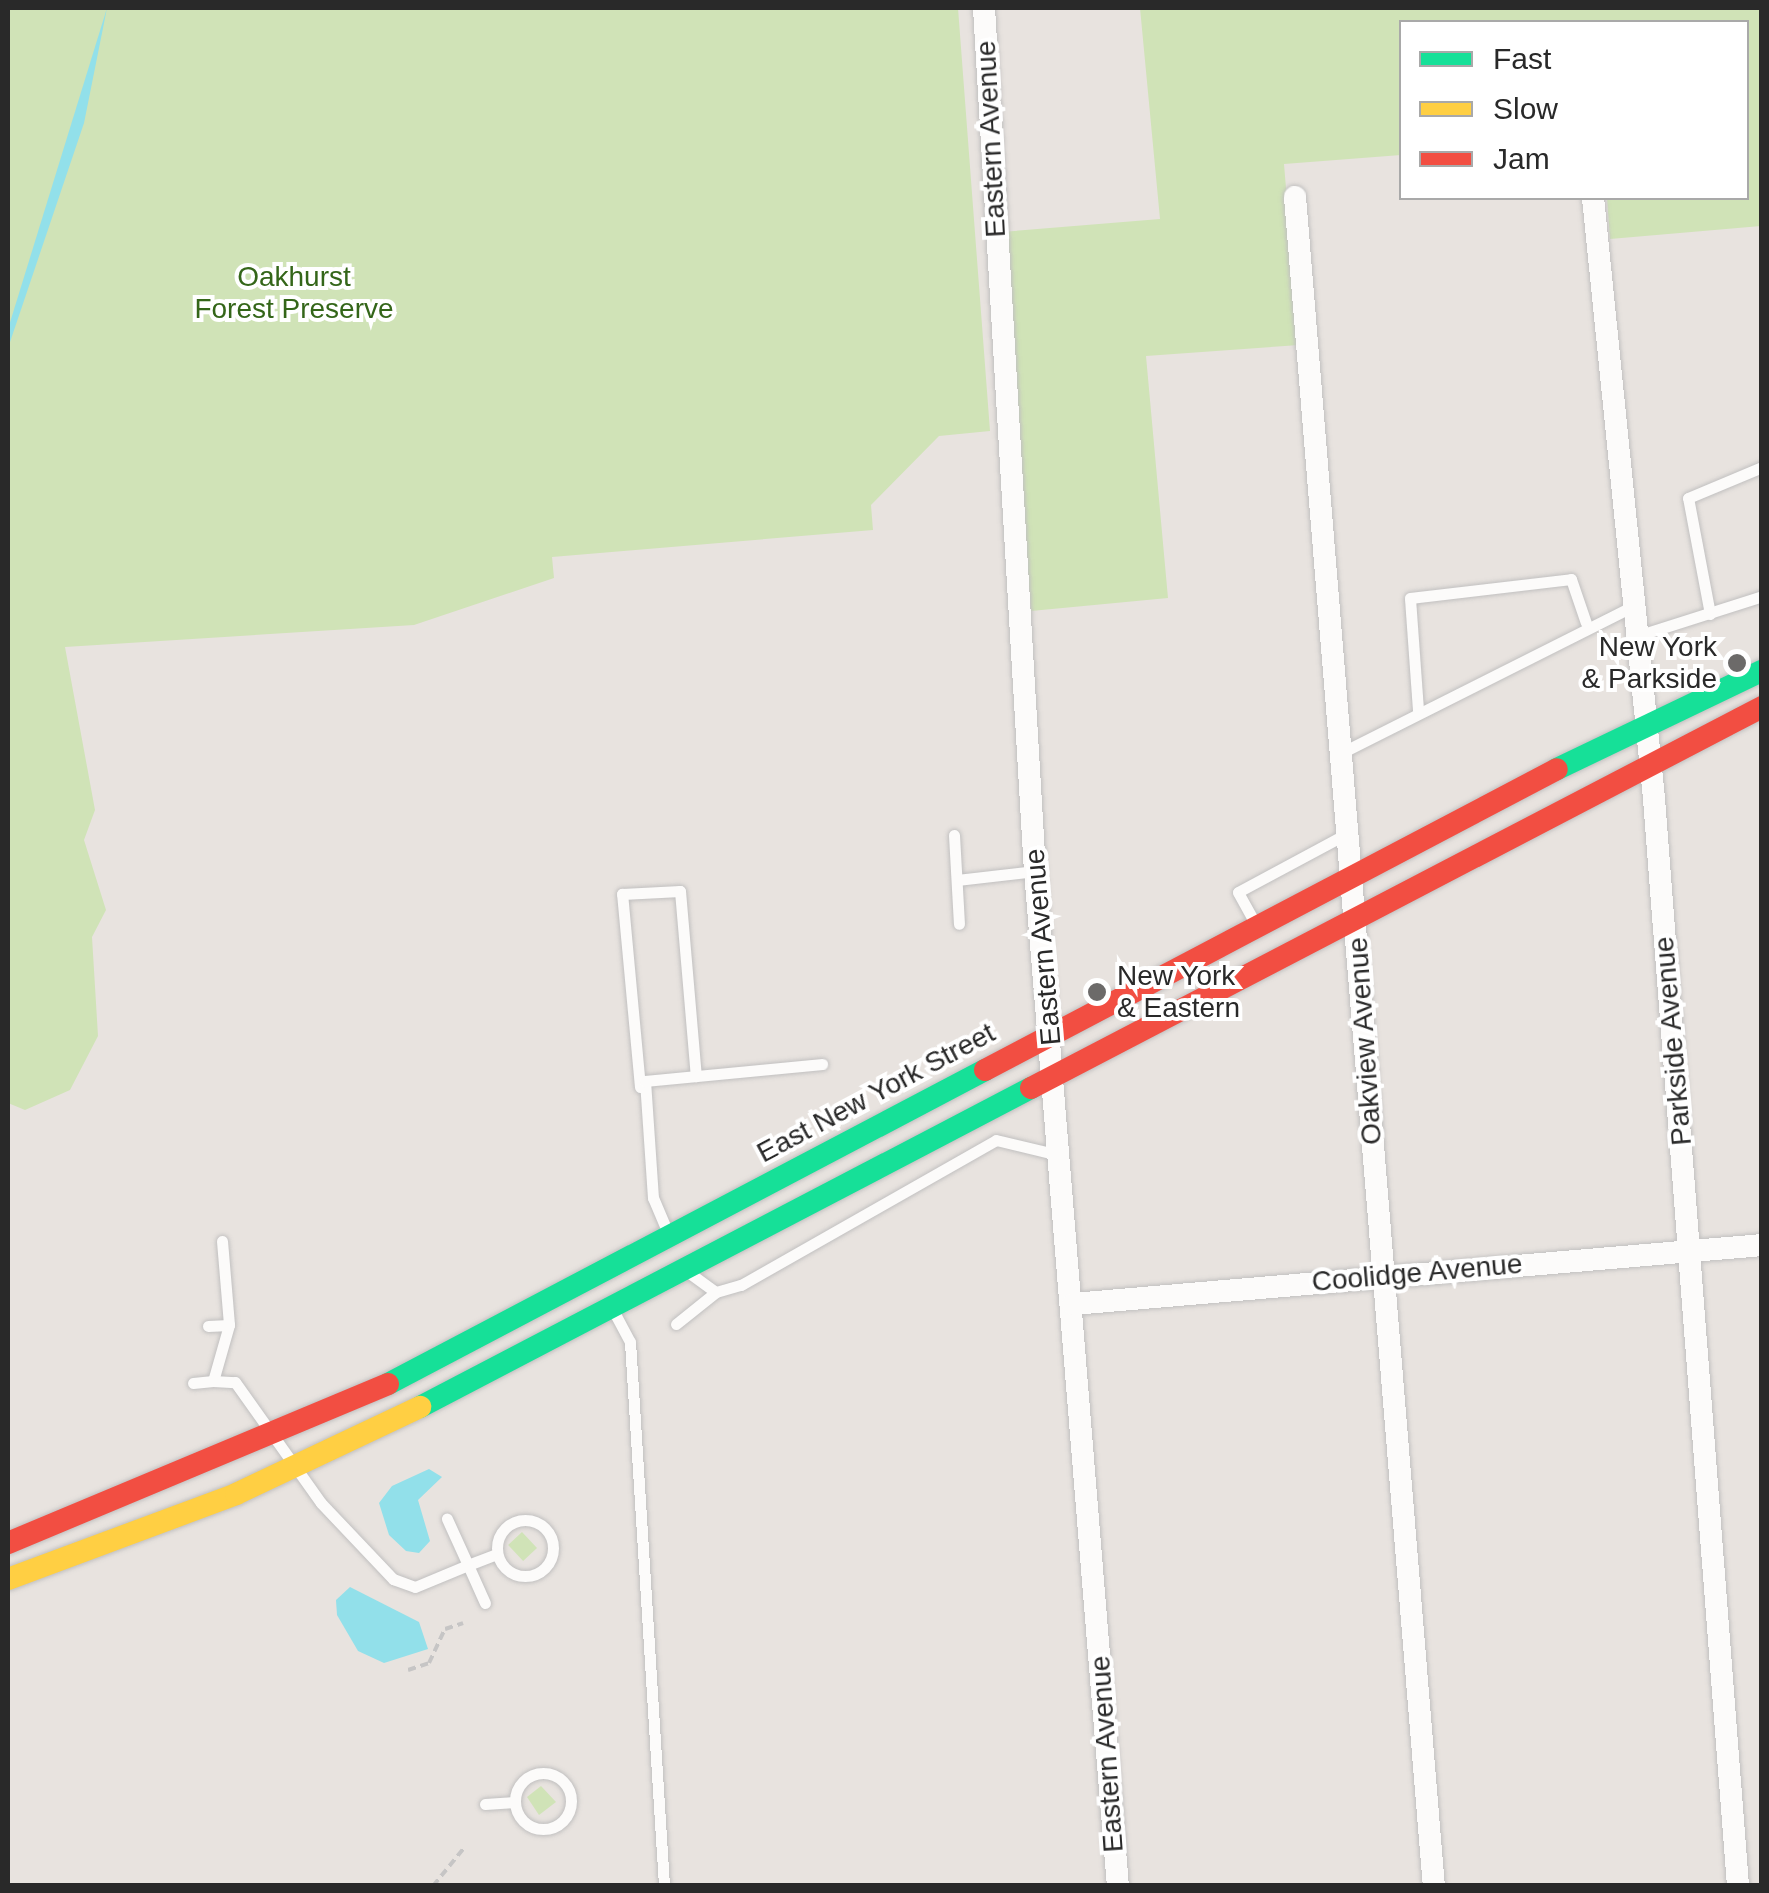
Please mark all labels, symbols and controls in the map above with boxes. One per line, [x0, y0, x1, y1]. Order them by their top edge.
legend [1399, 20, 1749, 200]
street label: Eastern Avenue [969, 39, 1013, 239]
text: Fast [1493, 42, 1551, 75]
text: Slow [1493, 92, 1558, 125]
text: Jam [1493, 142, 1550, 175]
park label: Oakhurst Forest Preserve [194, 260, 394, 326]
place label: New York & Parkside [1582, 630, 1717, 696]
marker: New York & Parkside [1726, 652, 1748, 674]
street label: Eastern Avenue [1018, 847, 1068, 1047]
street label: Parkside Avenue [1647, 934, 1699, 1148]
street label: Oakview Avenue [1341, 935, 1389, 1147]
place label: New York & Eastern [1117, 959, 1240, 1025]
marker: New York & Eastern [1086, 981, 1108, 1003]
street label: East New York Street [751, 1016, 1001, 1170]
street label: Coolidge Avenue [1310, 1247, 1524, 1299]
street label: Eastern Avenue [1083, 1654, 1131, 1854]

